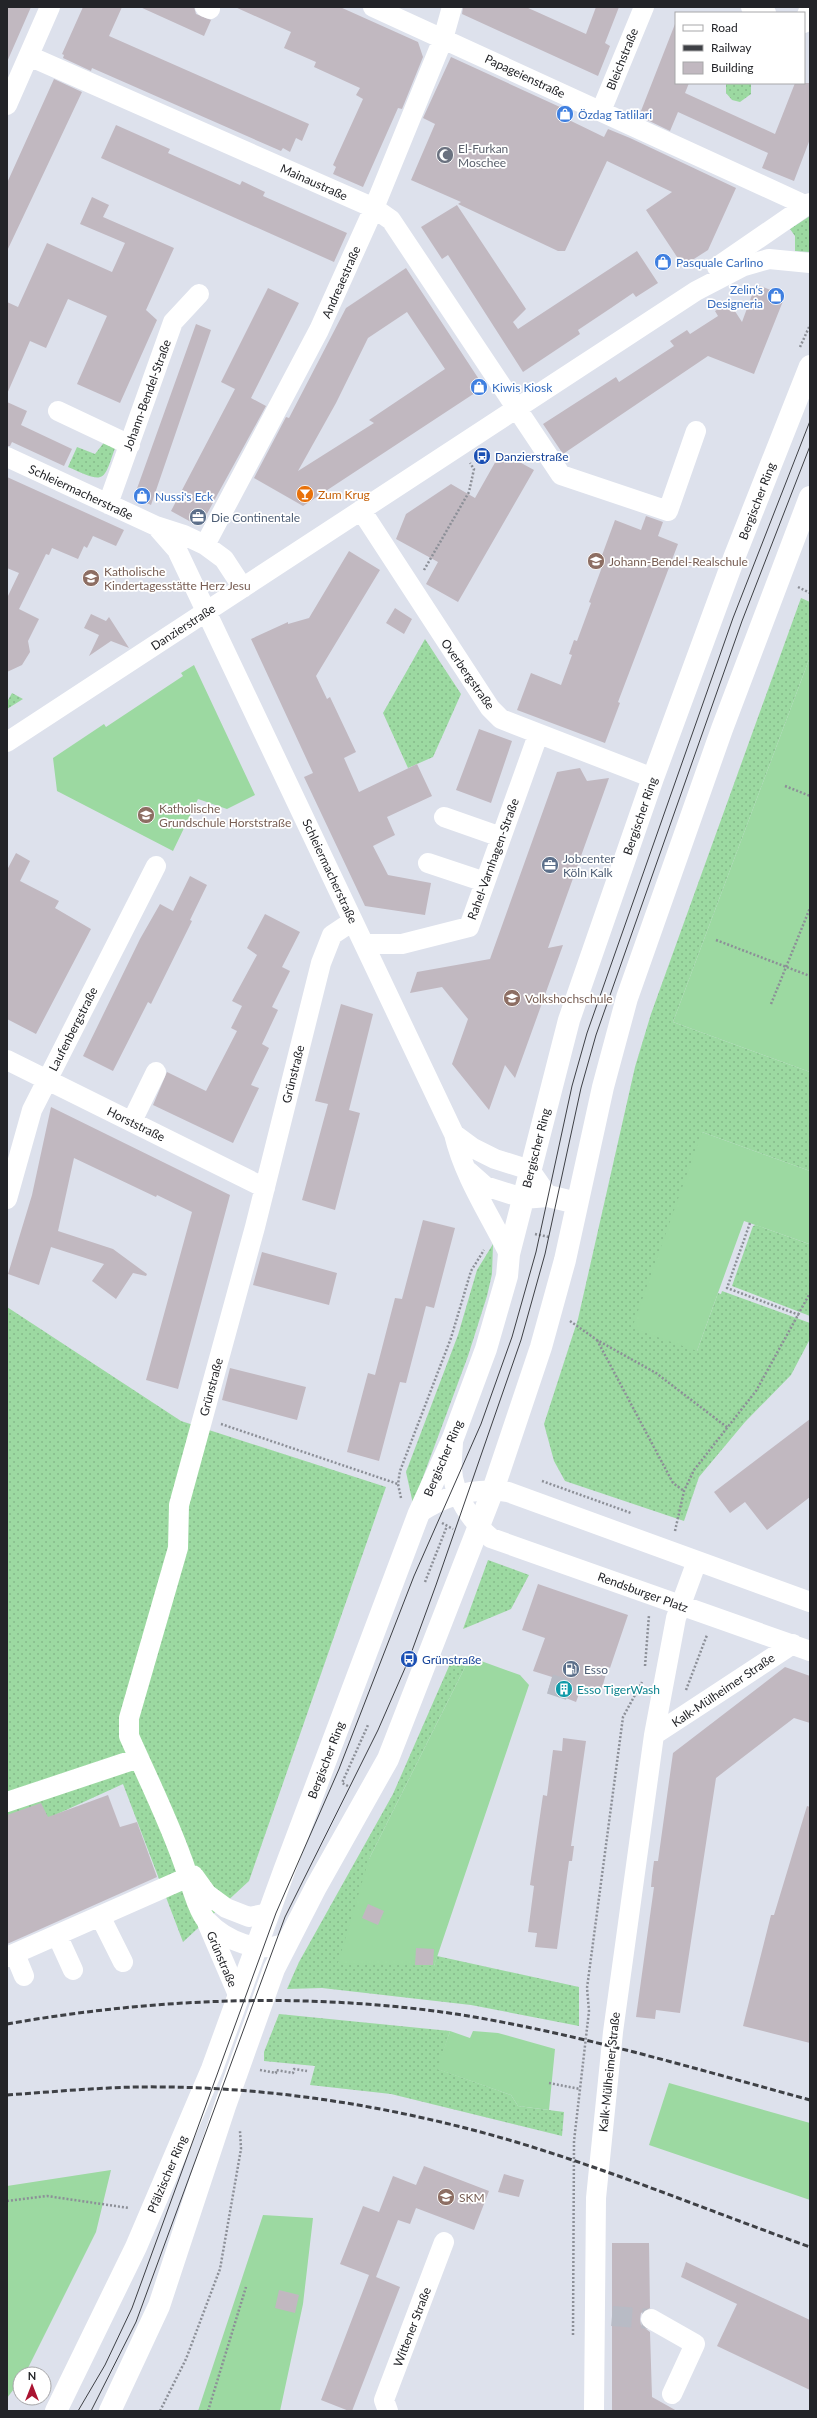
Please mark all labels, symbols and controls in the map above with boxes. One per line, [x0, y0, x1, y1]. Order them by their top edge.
legend [675, 12, 805, 84]
text: Road [711, 20, 738, 35]
street label: Bleichstraße [603, 26, 641, 92]
text: Railway [711, 40, 752, 55]
street label: Papageienstraße [482, 51, 568, 101]
text: Building [711, 60, 754, 75]
shop icon: Özdag Tatlilari [555, 104, 575, 124]
place label: Özdag Tatlilari [578, 107, 652, 122]
place label: El-Furkan Moschee [458, 141, 508, 170]
mosque icon: El-Furkan Moschee [435, 145, 455, 165]
street label: Mainaustraße [278, 160, 350, 204]
street label: Andreaestraße [318, 244, 364, 320]
shop icon: Pasquale Carlino [653, 252, 673, 272]
place label: Pasquale Carlino [676, 255, 764, 270]
place label: Zelin‘s Designeria [707, 282, 763, 311]
shop icon: Zelin‘s Designeria [766, 286, 786, 306]
street label: Johann-Bendel-Straße [120, 337, 174, 453]
shop icon: Kiwis Kiosk [469, 377, 489, 397]
place label: Kiwis Kiosk [492, 380, 553, 395]
bus stop icon: Danzierstraße [472, 446, 492, 466]
place label: Danzierstraße [495, 449, 569, 464]
street label: Bergischer Ring [735, 460, 779, 542]
street label: Schleiermacherstraße [26, 461, 136, 523]
bar icon: Zum Krug [295, 484, 315, 504]
shop icon: Nussi's Eck [132, 486, 152, 506]
place label: Zum Krug [318, 487, 370, 502]
place label: Nussi's Eck [155, 489, 214, 504]
office icon: Die Continentale [188, 507, 208, 527]
place label: Die Continentale [211, 510, 300, 525]
school or university icon: Johann-Bendel-Realschule [586, 551, 606, 571]
place label: Johann-Bendel-Realschule [609, 554, 748, 569]
place label: Katholische Kindertagesstätte Herz Jesu [104, 564, 251, 593]
school or university icon: Katholische Kindertagesstätte Herz Jesu [81, 568, 101, 588]
street label: Danzierstraße [148, 601, 218, 653]
street label: Overbergstraße [438, 636, 498, 712]
street label: Bergischer Ring [620, 775, 660, 857]
street label: Rahel-Varnhagen-Straße [464, 796, 522, 922]
place label: Katholische Grundschule Horststraße [159, 801, 291, 830]
school or university icon: Katholische Grundschule Horststraße [136, 805, 156, 825]
street label: Schleiermacherstraße [299, 816, 361, 926]
place label: Jobcenter Köln Kalk [563, 851, 616, 880]
office icon: Jobcenter Köln Kalk [540, 855, 560, 875]
street label: Laufenbergstraße [45, 984, 101, 1074]
school or university icon: Volkshochschule [502, 988, 522, 1008]
place label: Volkshochschule [525, 991, 613, 1006]
street label: Grünstraße [279, 1043, 307, 1105]
street label: Horststraße [105, 1104, 167, 1144]
street label: Bergischer Ring [519, 1107, 553, 1189]
street label: Grünstraße [196, 1356, 226, 1418]
street label: Bergischer Ring [420, 1417, 466, 1499]
street label: Rendsburger Platz [596, 1569, 691, 1615]
bus stop icon: Grünstraße [399, 1649, 419, 1669]
street label: Kalk-Mülheimer Straße [669, 1650, 777, 1730]
place label: Grünstraße [422, 1652, 481, 1667]
fuel station icon: Esso [561, 1659, 581, 1679]
place label: Esso [584, 1662, 608, 1677]
building icon: Esso TigerWash [554, 1679, 574, 1699]
place label: Esso TigerWash [577, 1682, 660, 1697]
street label: Bergischer Ring [304, 1719, 348, 1801]
street label: Grünstraße [203, 1929, 241, 1989]
street label: Kalk-Mülheimer Straße [595, 2011, 623, 2133]
street label: Pfälzischer Ring [144, 2133, 190, 2215]
school or university icon: SKM [436, 2187, 456, 2207]
place label: SKM [459, 2190, 485, 2205]
street label: Wittener Straße [390, 2285, 434, 2369]
north arrow [12, 2366, 52, 2406]
text: N [28, 2369, 36, 2382]

